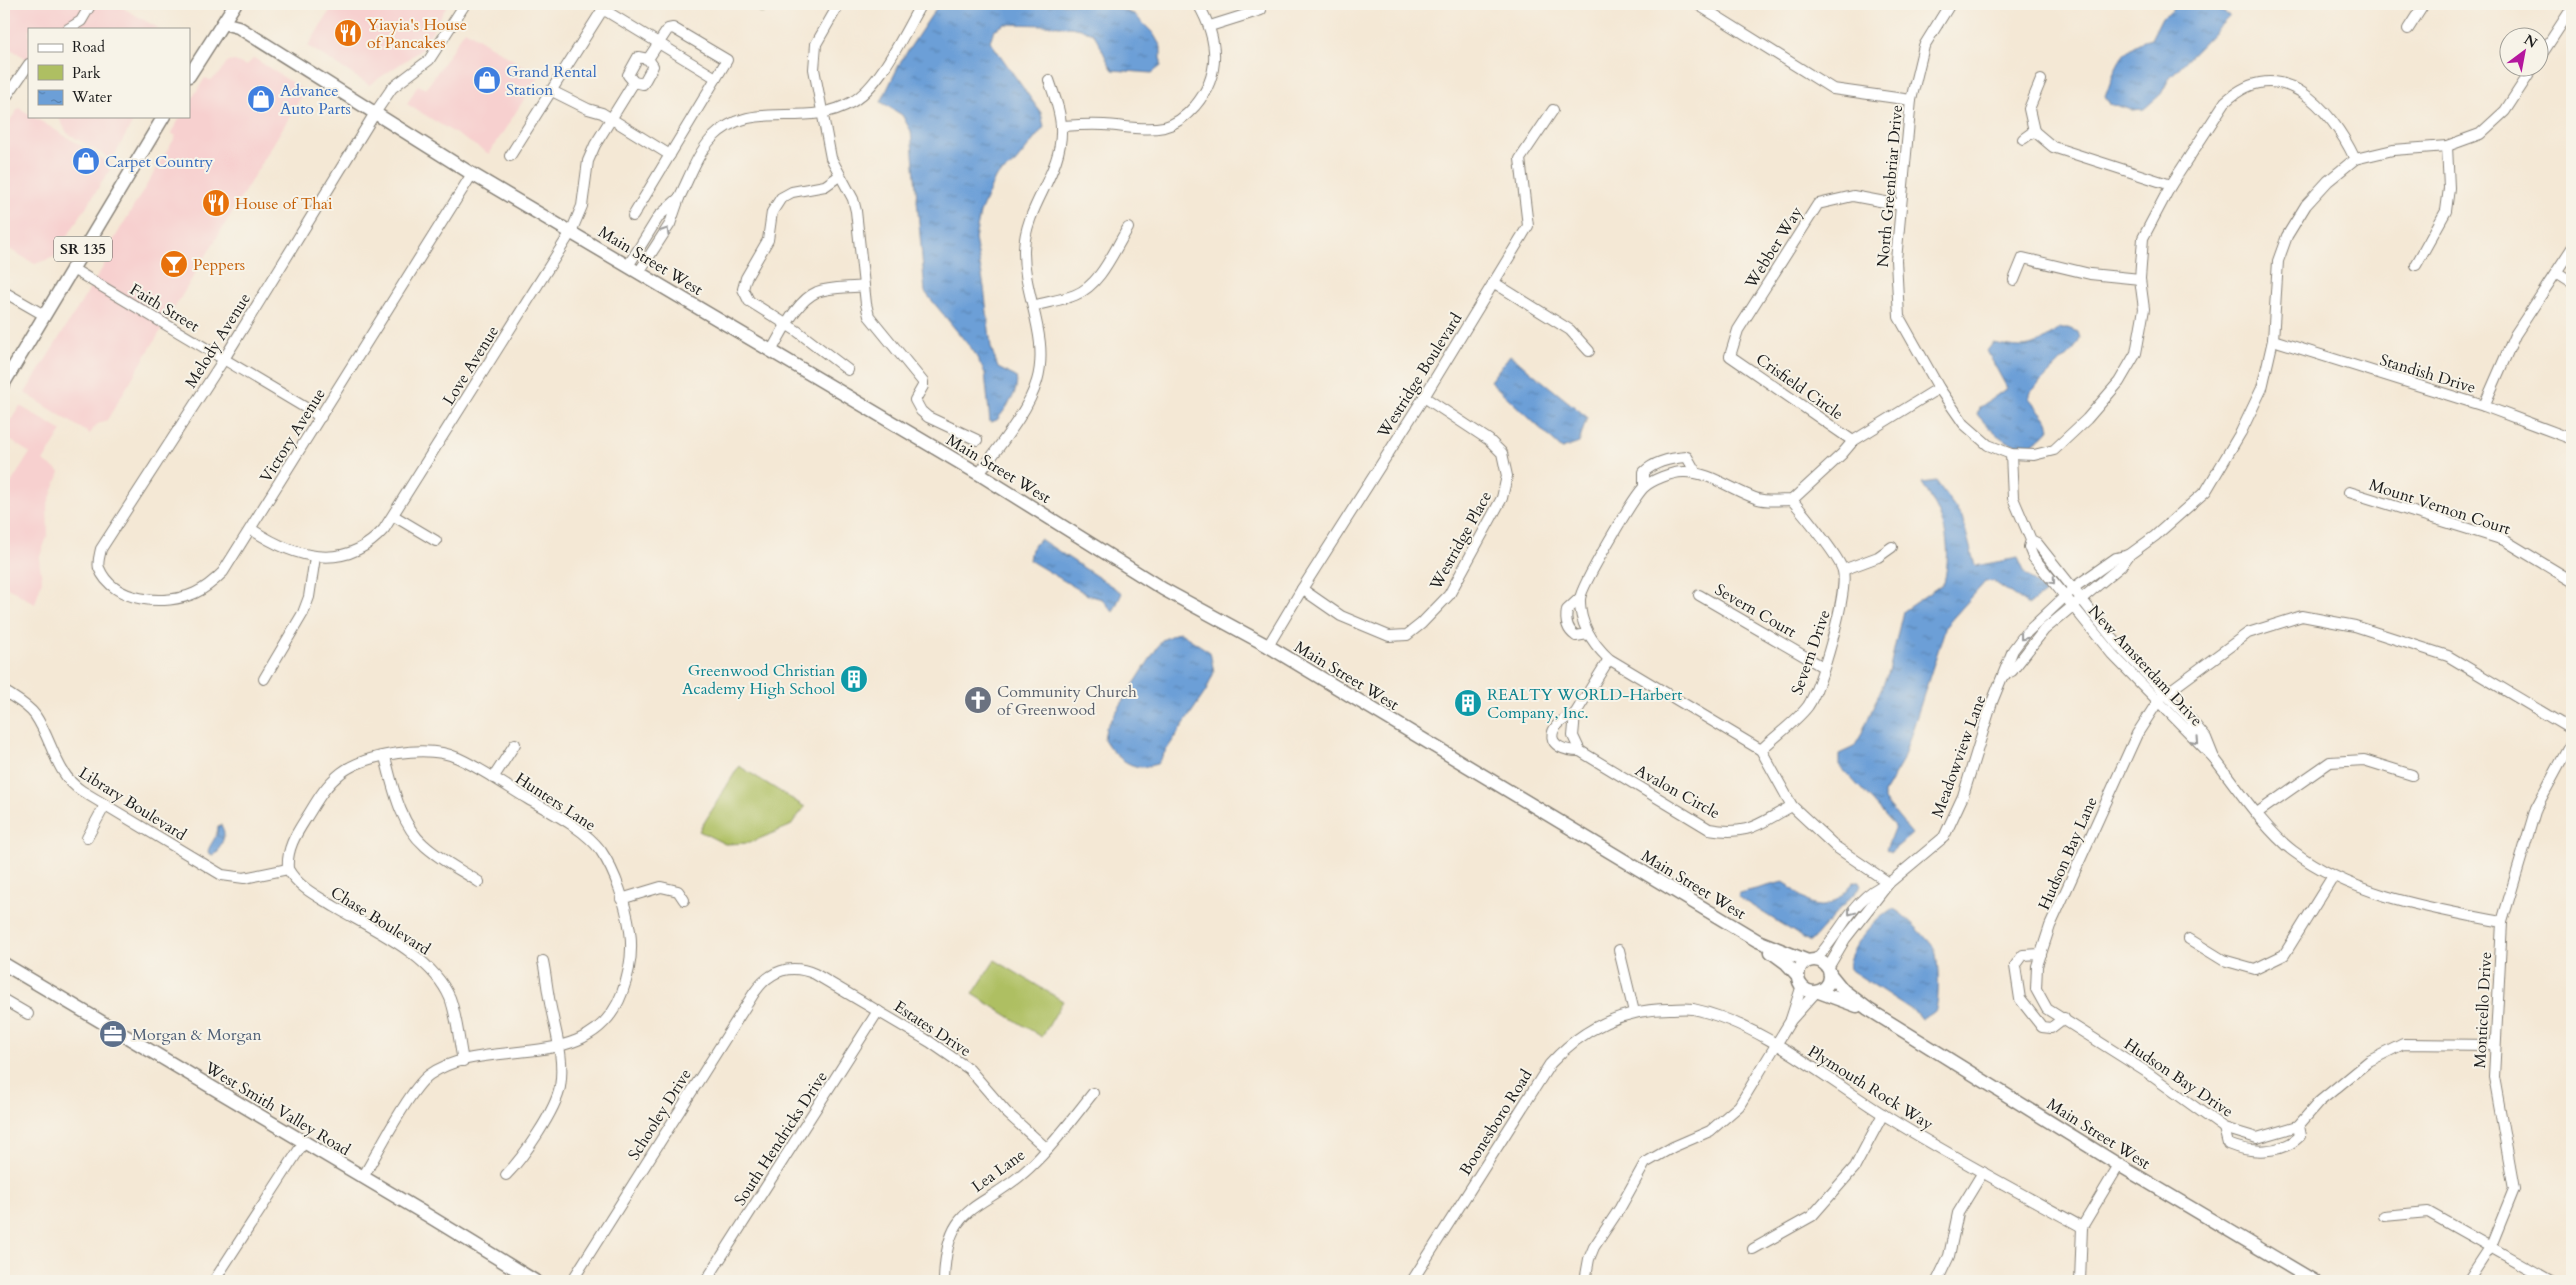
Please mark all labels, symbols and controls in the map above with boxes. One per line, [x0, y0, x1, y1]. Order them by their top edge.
place label: Yiayia's House of Pancakes [367, 14, 467, 54]
restaurant icon: Yiayia's House of Pancakes [333, 18, 363, 48]
legend [28, 28, 190, 118]
north arrow [2498, 28, 2548, 78]
text: N [2520, 30, 2541, 53]
text: Road [72, 37, 105, 57]
place label: Grand Rental Station [506, 61, 597, 101]
text: Park [72, 63, 101, 83]
shop icon: Grand Rental Station [472, 65, 502, 95]
place label: Advance Auto Parts [280, 80, 351, 120]
shop icon: Advance Auto Parts [246, 84, 276, 114]
text: Water [71, 87, 113, 107]
street label: North Greenbriar Drive [1872, 104, 1908, 268]
shop icon: Carpet Country [71, 146, 101, 176]
place label: Carpet Country [105, 151, 214, 173]
restaurant icon: House of Thai [201, 188, 231, 218]
place label: House of Thai [235, 193, 333, 215]
street label: Webber Way [1739, 202, 1808, 293]
street label: Main Street West [594, 221, 707, 301]
one-way arrow [659, 227, 669, 236]
road number: SR 135 [54, 236, 112, 262]
bar icon: Peppers [159, 249, 189, 279]
place label: Peppers [193, 254, 245, 276]
street label: Faith Street [126, 279, 203, 337]
street label: Melody Avenue [180, 289, 256, 392]
street label: Westridge Boulevard [1372, 308, 1468, 443]
street label: Love Avenue [438, 322, 504, 409]
street label: Crisfield Circle [1751, 348, 1848, 425]
street label: Standish Drive [2377, 349, 2478, 399]
street label: Victory Avenue [255, 384, 331, 487]
street label: Main Street West [942, 429, 1055, 509]
street label: Mount Vernon Court [2366, 474, 2513, 540]
street label: Westridge Place [1424, 487, 1497, 595]
one-way arrow [2047, 575, 2056, 584]
street label: Severn Court [1711, 579, 1800, 643]
street label: New Amsterdam Drive [2083, 600, 2207, 731]
street label: Severn Drive [1786, 607, 1836, 698]
one-way arrow [2020, 631, 2028, 640]
street label: Main Street West [1290, 636, 1403, 716]
place label: Greenwood Christian Academy High School [682, 660, 835, 700]
building icon: Greenwood Christian Academy High School [839, 664, 869, 694]
place label: Community Church of Greenwood [997, 681, 1137, 721]
place label: REALTY WORLD-Harbert Company, Inc. [1487, 684, 1682, 724]
church icon: Community Church of Greenwood [963, 685, 993, 715]
building icon: REALTY WORLD-Harbert Company, Inc. [1453, 688, 1483, 718]
street label: Meadowview Lane [1927, 692, 1991, 821]
one-way arrow [2190, 735, 2199, 744]
street label: Avalon Circle [1631, 760, 1724, 824]
street label: Library Boulevard [74, 762, 191, 846]
street label: Hunters Lane [511, 768, 600, 836]
street label: Hudson Bay Lane [2033, 793, 2103, 913]
street label: Main Street West [1637, 845, 1750, 925]
street label: Chase Boulevard [326, 881, 435, 961]
one-way arrow [1848, 906, 1857, 916]
street label: Monticello Drive [2469, 951, 2497, 1069]
street label: Estates Drive [890, 996, 975, 1062]
office icon: Morgan & Morgan [98, 1019, 128, 1049]
place label: Morgan & Morgan [132, 1024, 262, 1046]
street label: Hudson Bay Drive [2120, 1033, 2237, 1123]
street label: Plymouth Rock Way [1804, 1040, 1938, 1136]
street label: West Smith Valley Road [200, 1056, 355, 1161]
street label: Schooley Drive [623, 1065, 697, 1165]
street label: Boonesboro Road [1454, 1065, 1538, 1180]
street label: South Hendricks Drive [729, 1067, 833, 1210]
street label: Main Street West [2043, 1093, 2154, 1174]
street label: Lea Lane [967, 1144, 1030, 1198]

